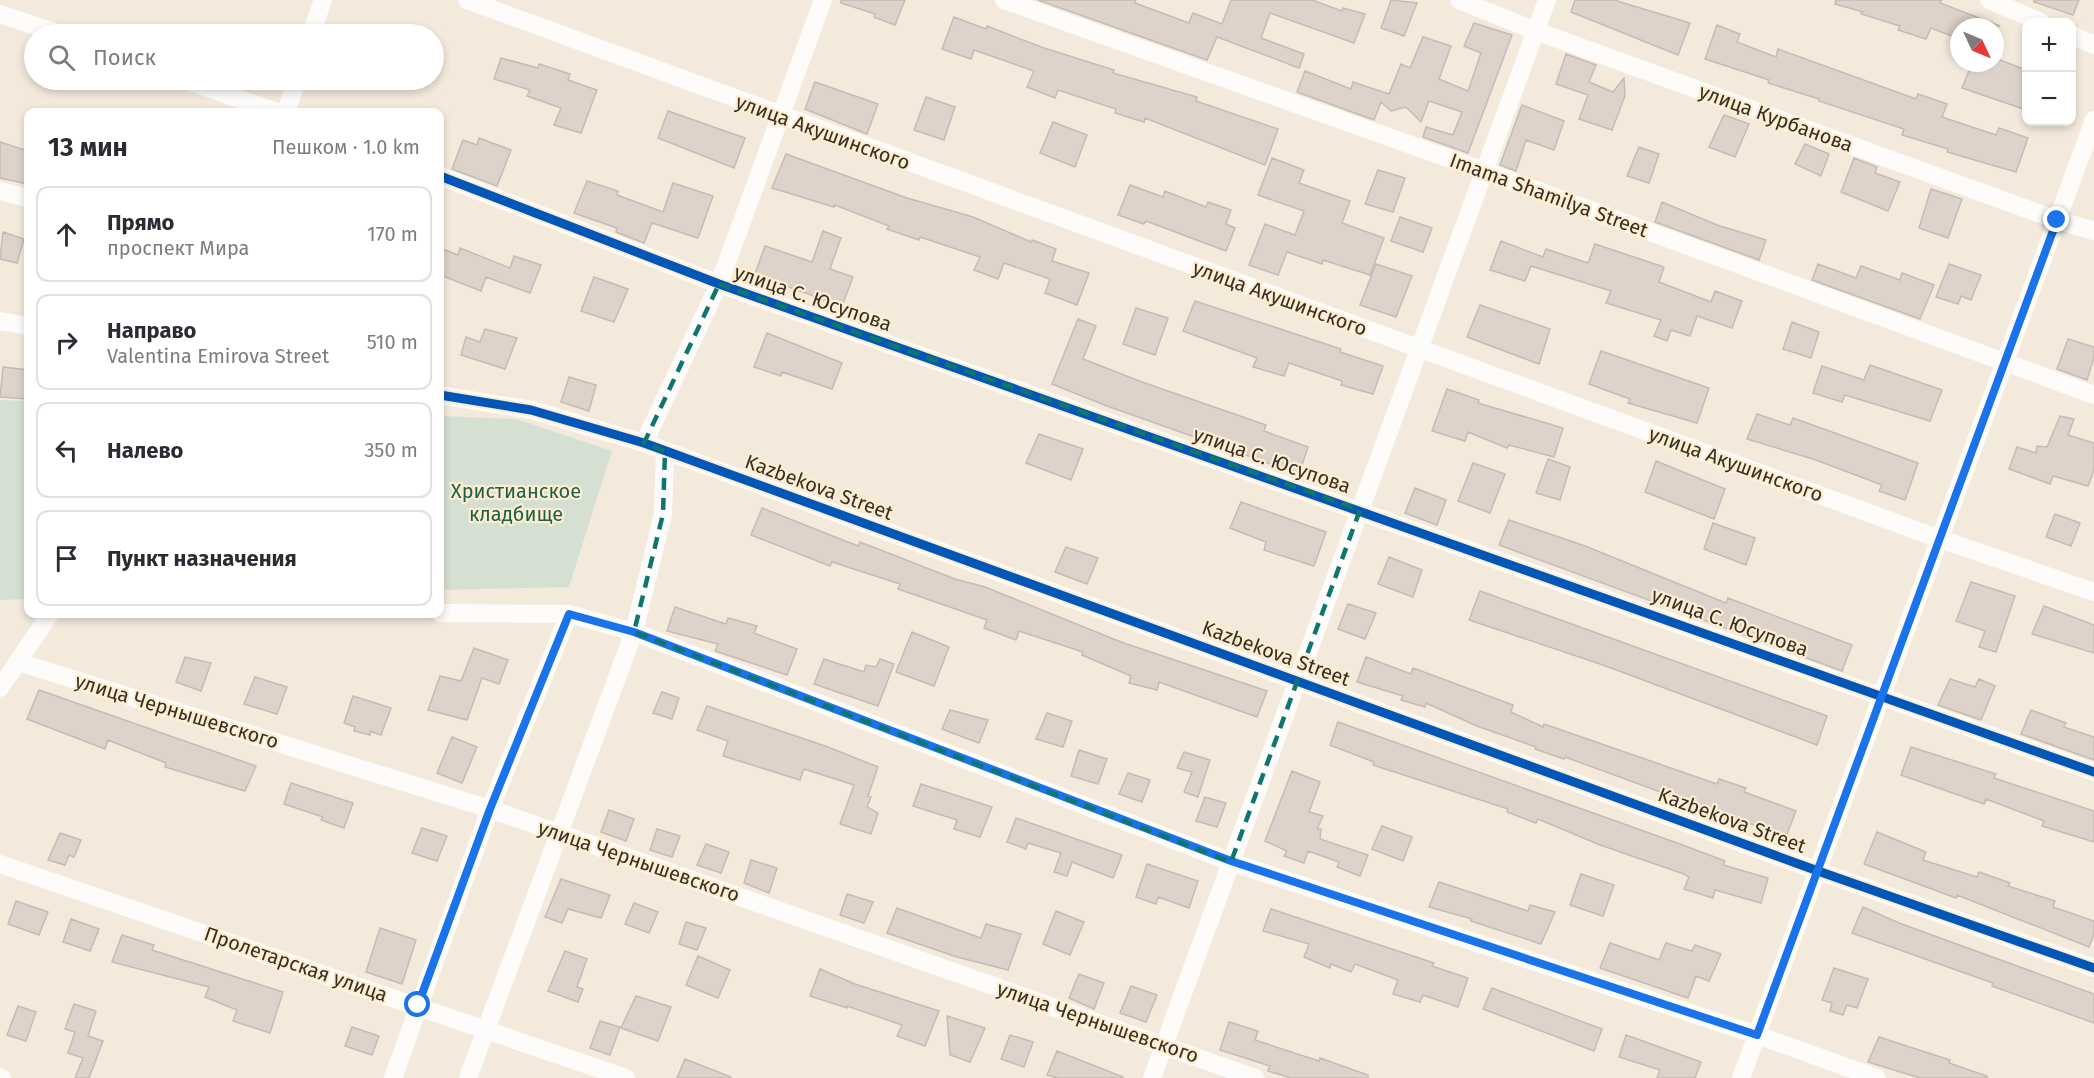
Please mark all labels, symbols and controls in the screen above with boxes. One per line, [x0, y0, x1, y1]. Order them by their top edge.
north arrow [1950, 18, 2004, 72]
map controls [2022, 18, 2076, 126]
button: + [2022, 18, 2076, 72]
search box [24, 24, 444, 90]
icon: search [45, 41, 78, 74]
text: Поиск [93, 44, 156, 71]
button: − [2022, 72, 2076, 126]
street label: улица Курбанова [1696, 79, 1856, 157]
street label: улица Акушинского [733, 89, 913, 175]
text: 13 мин [48, 132, 128, 163]
text: Пешком · 1.0 km [272, 135, 420, 159]
street label: Imama Shamilya Street [1447, 148, 1652, 242]
route end [2043, 206, 2069, 232]
text: Прямо [107, 209, 174, 236]
icon: ahead [50, 218, 83, 251]
text: 170 m [367, 222, 418, 246]
text: проспект Мира [107, 236, 249, 260]
street label: улица Акушинского [1190, 255, 1370, 341]
street label: улица С. Юсупова [731, 260, 895, 336]
text: Направо [107, 317, 196, 344]
icon: right [50, 326, 83, 359]
text: 510 m [367, 330, 418, 354]
text: Valentina Emirova Street [107, 344, 329, 368]
street label: улица Акушинского [1646, 421, 1826, 507]
street label: улица С. Юсупова [1190, 422, 1354, 498]
icon: left [50, 434, 83, 467]
text: Налево [107, 437, 183, 464]
text: 350 m [364, 438, 418, 462]
street label: Kazbekova Street [742, 449, 897, 525]
park label: Христианское кладбище [451, 479, 581, 526]
icon: arrive [50, 542, 83, 575]
text: Пункт назначения [107, 545, 297, 572]
street label: улица С. Юсупова [1648, 582, 1812, 662]
street label: Kazbekova Street [1199, 615, 1354, 691]
street label: улица Чернышевского [72, 669, 282, 753]
street label: Kazbekova Street [1655, 782, 1810, 858]
street label: улица Чернышевского [535, 815, 743, 907]
street label: Пролетарская улица [201, 921, 391, 1007]
street label: улица Чернышевского [994, 976, 1202, 1068]
route start [404, 991, 430, 1017]

